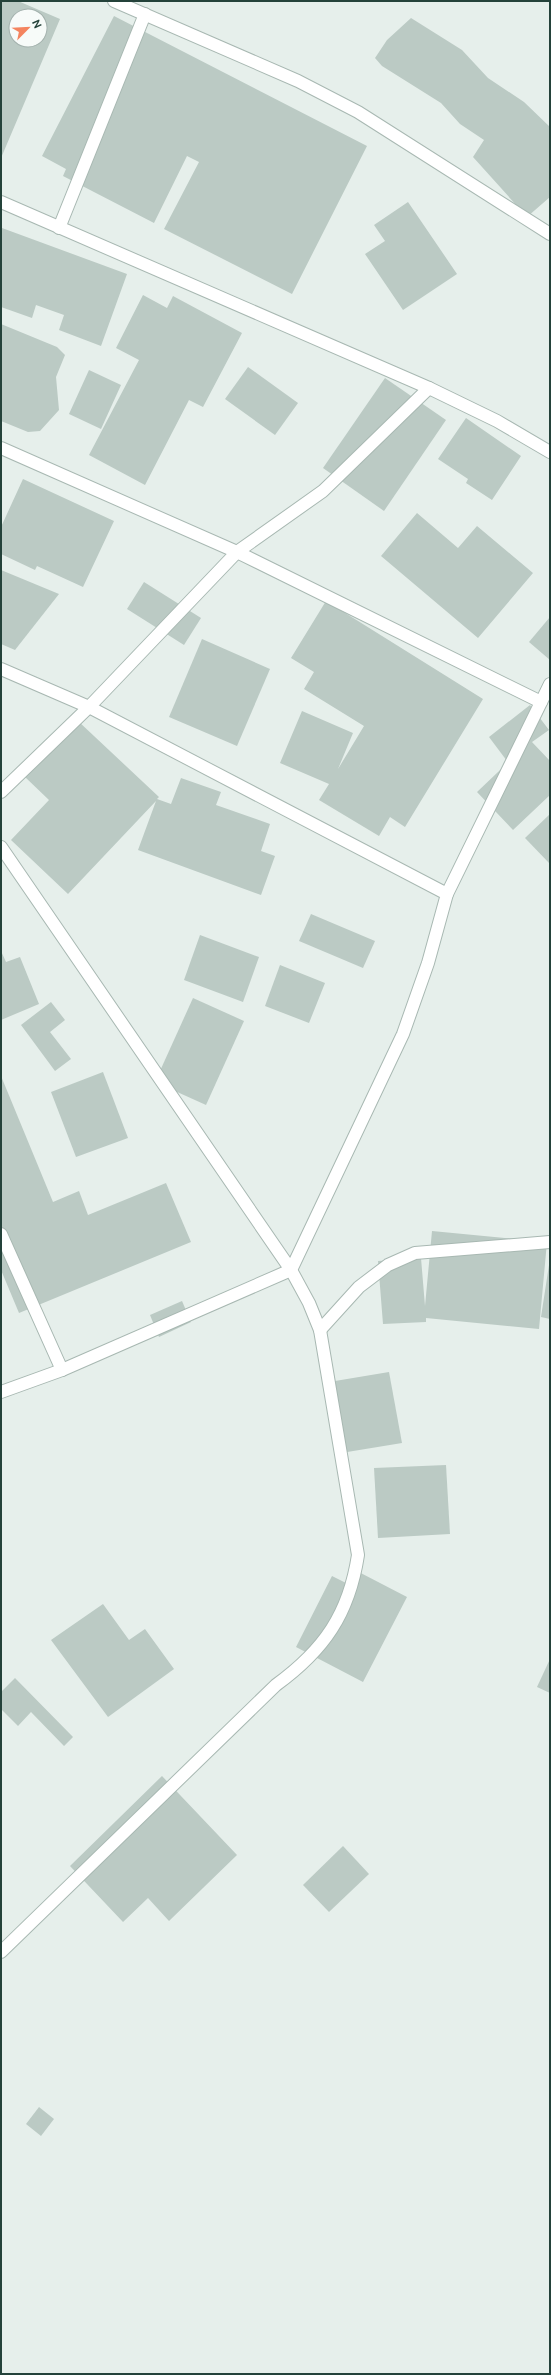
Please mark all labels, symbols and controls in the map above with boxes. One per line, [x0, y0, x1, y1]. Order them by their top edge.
north arrow [8, 8, 48, 48]
text: N [30, 18, 44, 30]

